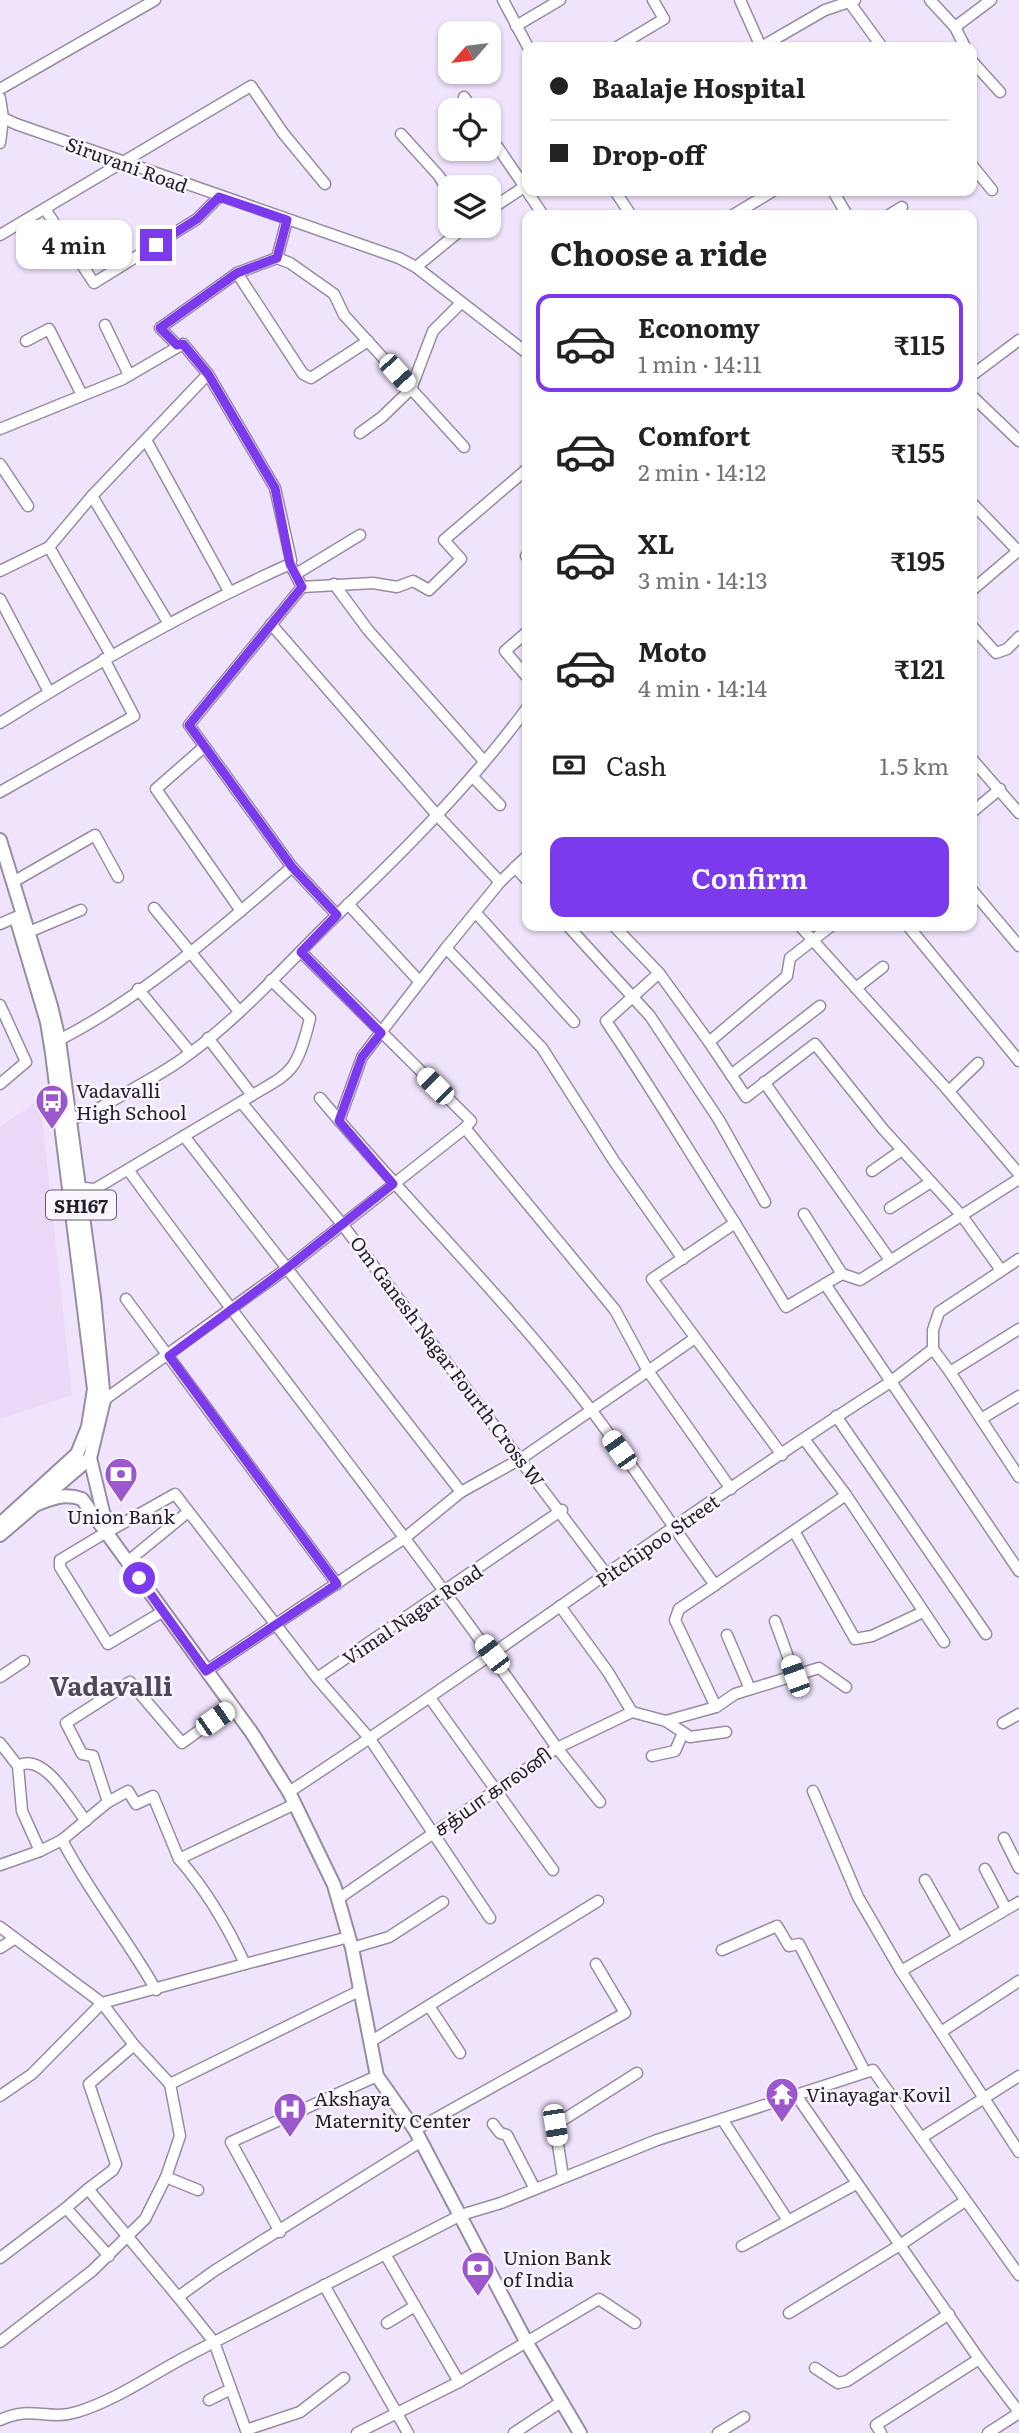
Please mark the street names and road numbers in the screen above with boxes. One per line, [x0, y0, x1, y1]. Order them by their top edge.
street label: Siruvani Road [62, 129, 192, 199]
road number: SH167 [46, 1190, 116, 1220]
street label: Om Ganesh Nagar Fourth Cross W [344, 1230, 552, 1493]
street label: Pitchipoo Street [589, 1487, 725, 1593]
street label: Vimal Nagar Road [336, 1556, 488, 1671]
street label: சத்யா காலனி [427, 1740, 557, 1842]

